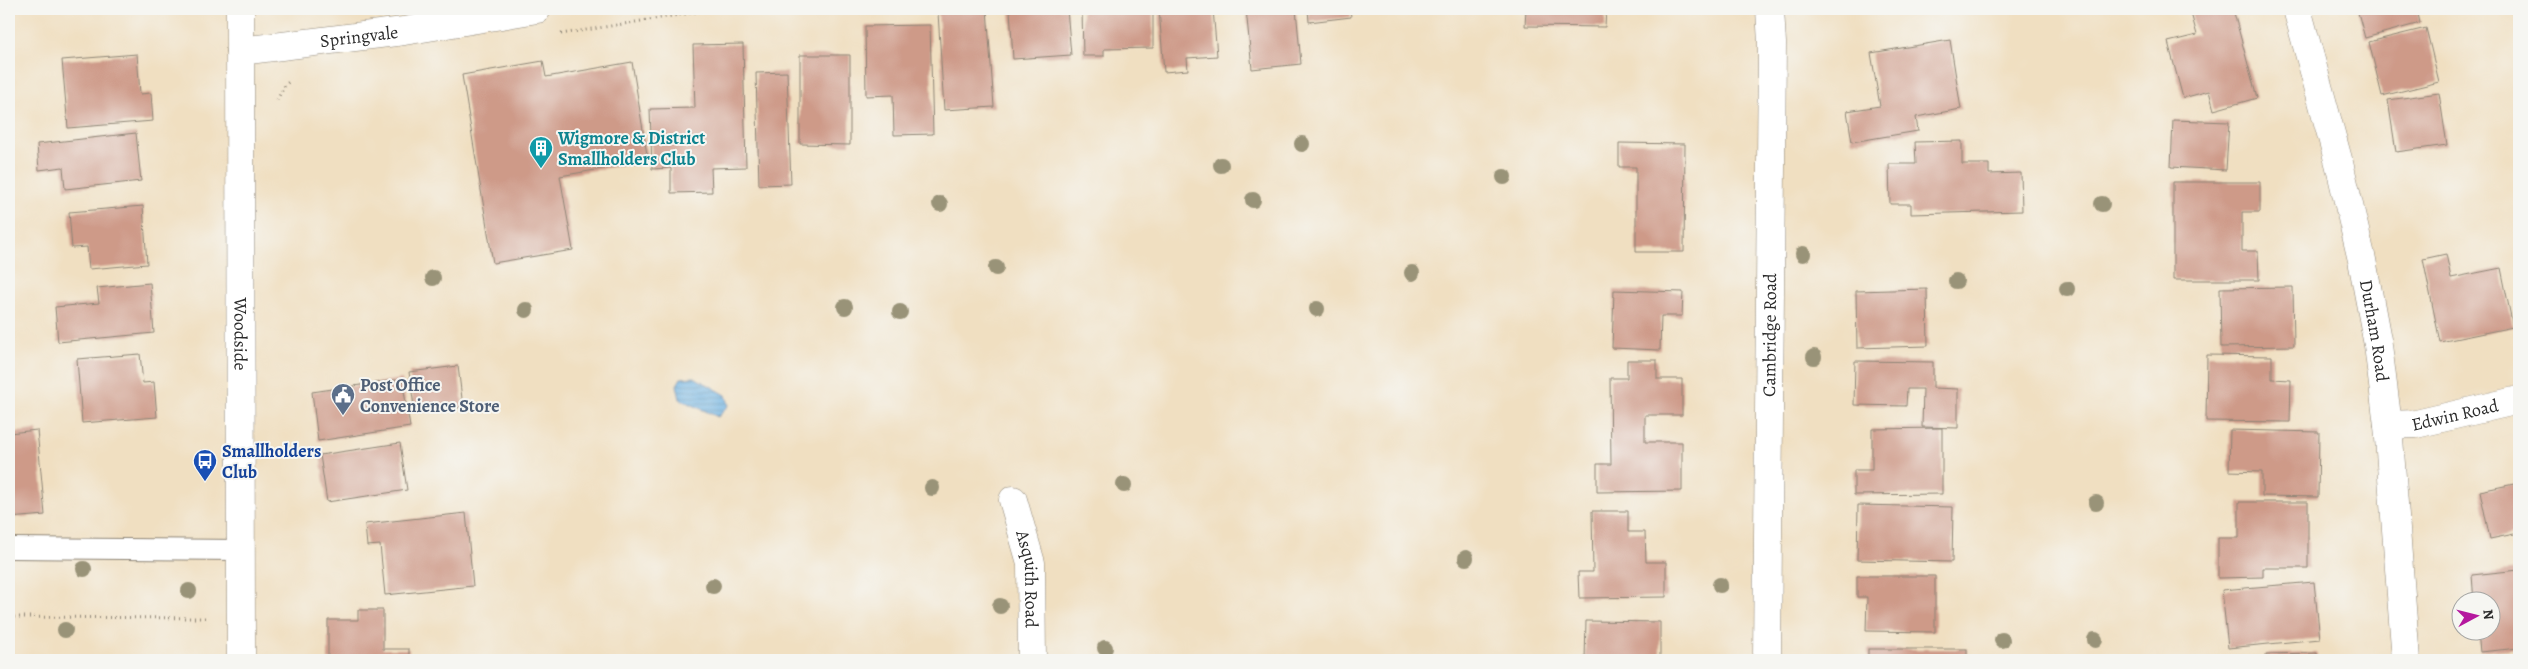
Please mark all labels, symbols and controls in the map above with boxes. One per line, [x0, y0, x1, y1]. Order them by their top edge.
street label: Springvale [319, 20, 400, 53]
place label: Wigmore & District Smallholders Club [557, 126, 705, 171]
building icon: Wigmore & District Smallholders Club [528, 135, 554, 169]
street label: Cambridge Road [1757, 273, 1782, 397]
street label: Durham Road [2354, 277, 2395, 383]
street label: Woodside [228, 296, 253, 371]
place label: Post Office Convenience Store [360, 373, 500, 418]
public building icon: Post Office Convenience Store [330, 382, 356, 416]
street label: Edwin Road [2409, 393, 2501, 437]
place label: Smallholders Club [222, 439, 321, 484]
bus stop icon: Smallholders Club [192, 448, 218, 482]
street label: Asquith Road [1010, 526, 1044, 628]
north arrow [2450, 592, 2500, 642]
text: N [2478, 608, 2498, 621]

